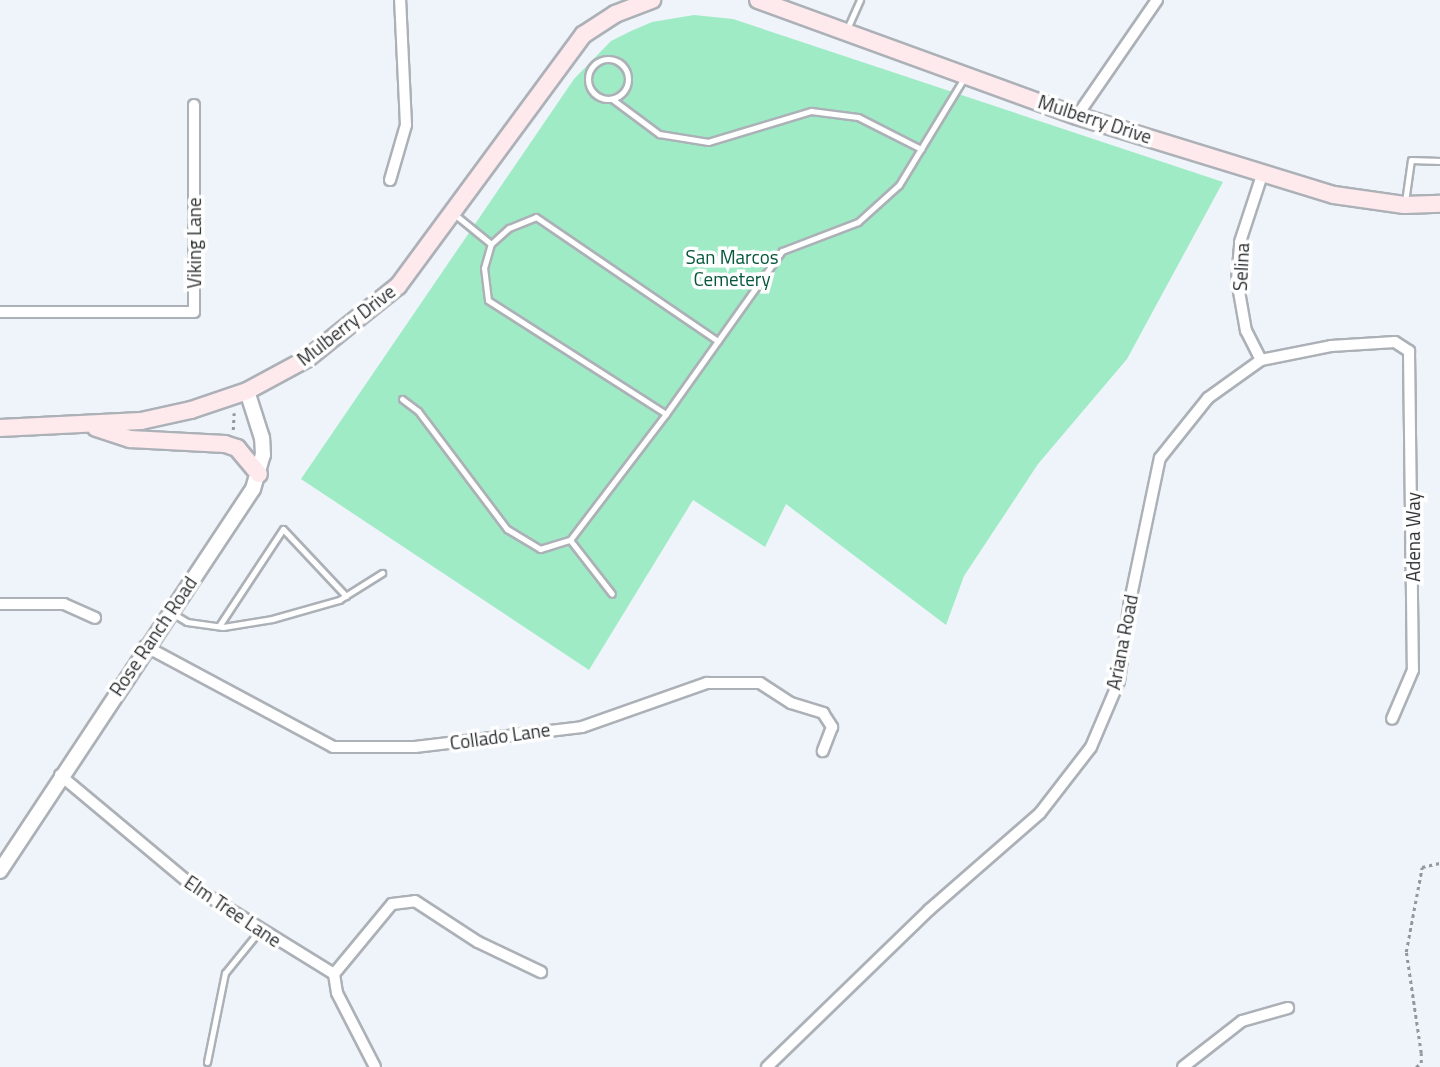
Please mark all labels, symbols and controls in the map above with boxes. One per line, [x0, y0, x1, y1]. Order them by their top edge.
street label: Mulberry Drive [1035, 90, 1155, 148]
street label: Viking Lane [183, 197, 205, 289]
street label: Selina [1228, 242, 1254, 292]
park label: San Marcos Cemetery [685, 246, 779, 290]
street label: Mulberry Drive [292, 280, 400, 370]
street label: Adena Way [1402, 492, 1424, 582]
street label: Rose Ranch Road [105, 572, 201, 700]
street label: Ariana Road [1102, 592, 1142, 692]
street label: Collado Lane [448, 718, 552, 754]
street label: Elm Tree Lane [180, 870, 286, 952]

